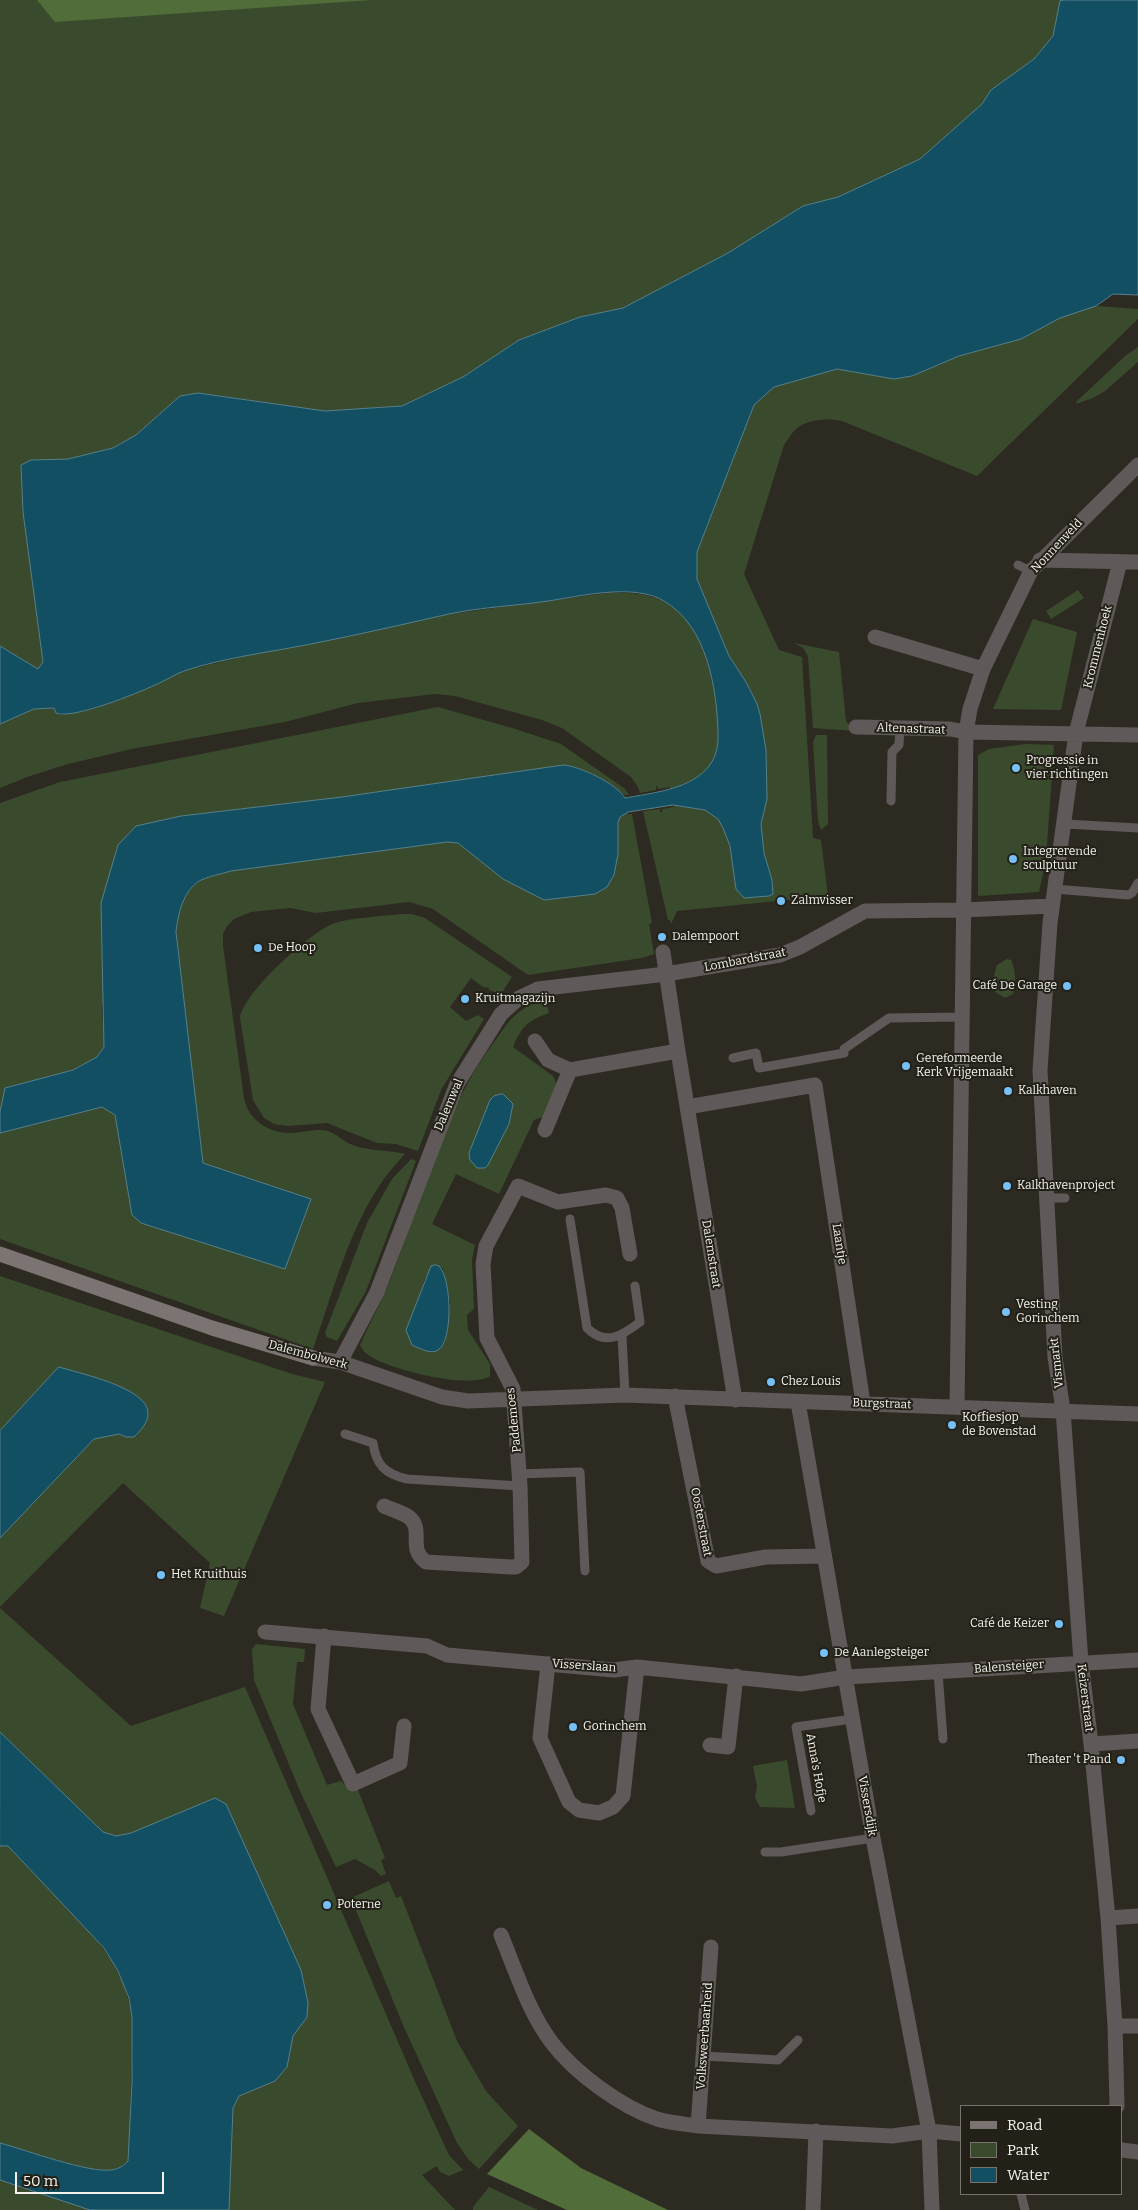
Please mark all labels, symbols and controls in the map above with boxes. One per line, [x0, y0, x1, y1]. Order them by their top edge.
street label: Nonnenveld [1028, 516, 1086, 576]
street label: Krommenhoek [1081, 604, 1115, 690]
street label: Altenastraat [876, 721, 946, 737]
place label: Progressie in vier richtingen [1026, 754, 1108, 782]
marker: Progressie in vier richtingen [1010, 762, 1022, 774]
place label: Integrerende sculptuur [1023, 845, 1097, 873]
marker: Integrerende sculptuur [1007, 853, 1019, 865]
place label: Zalmvisser [791, 894, 853, 908]
marker: Zalmvisser [775, 895, 787, 907]
place label: Dalempoort [672, 930, 739, 944]
marker: Dalempoort [656, 931, 668, 943]
place label: De Hoop [268, 941, 316, 955]
marker: De Hoop [252, 942, 264, 954]
street label: Lombardstraat [703, 945, 787, 975]
place label: Café De Garage [973, 979, 1057, 993]
marker: Café De Garage [1061, 980, 1073, 992]
place label: Kruitmagazijn [475, 992, 555, 1006]
marker: Kruitmagazijn [459, 993, 471, 1005]
place label: Gereformeerde Kerk Vrijgemaakt [916, 1052, 1013, 1080]
marker: Gereformeerde Kerk Vrijgemaakt [900, 1060, 912, 1072]
street label: Dalemwal [432, 1077, 466, 1133]
place label: Kalkhaven [1018, 1084, 1077, 1098]
marker: Kalkhaven [1002, 1085, 1014, 1097]
place label: Kalkhavenproject [1017, 1179, 1115, 1193]
marker: Kalkhavenproject [1001, 1180, 1013, 1192]
street label: Dalemstraat [699, 1219, 723, 1289]
street label: Laantje [829, 1222, 849, 1266]
place label: Vesting Gorinchem [1016, 1298, 1079, 1326]
marker: Vesting Gorinchem [1000, 1306, 1012, 1318]
street label: Vismarkt [1047, 1337, 1067, 1389]
street label: Dalembolwerk [267, 1338, 349, 1372]
place label: Chez Louis [781, 1375, 841, 1389]
marker: Chez Louis [765, 1376, 777, 1388]
street label: Paddemoes [503, 1387, 525, 1453]
street label: Burgstraat [852, 1396, 912, 1412]
place label: Koffiesjop de Bovenstad [962, 1411, 1036, 1439]
marker: Koffiesjop de Bovenstad [946, 1419, 958, 1431]
street label: Oosterstraat [687, 1486, 715, 1558]
place label: Het Kruithuis [171, 1568, 247, 1582]
marker: Het Kruithuis [155, 1569, 167, 1581]
place label: Café de Keizer [970, 1617, 1049, 1631]
marker: Café de Keizer [1053, 1618, 1065, 1630]
place label: De Aanlegsteiger [834, 1646, 929, 1660]
marker: De Aanlegsteiger [818, 1647, 830, 1659]
street label: Visserslaan [551, 1657, 617, 1675]
street label: Balensteiger [974, 1657, 1044, 1677]
street label: Keizerstraat [1074, 1663, 1096, 1733]
place label: Gorinchem [583, 1720, 646, 1734]
marker: Gorinchem [567, 1721, 579, 1733]
street label: Anna's Hofje [803, 1732, 829, 1804]
place label: Theater 't Pand [1027, 1753, 1111, 1767]
marker: Theater 't Pand [1115, 1754, 1127, 1766]
street label: Vissersdijk [855, 1775, 879, 1837]
place label: Poterne [337, 1898, 381, 1912]
marker: Poterne [321, 1899, 333, 1911]
street label: Volksweerbaarheid [694, 1982, 716, 2090]
legend [960, 2105, 1123, 2195]
text: Road [1007, 2116, 1042, 2134]
text: Park [1007, 2141, 1039, 2159]
scale bar [18, 2162, 166, 2194]
text: Water [1007, 2166, 1049, 2184]
text: 50 m [23, 2172, 58, 2190]

